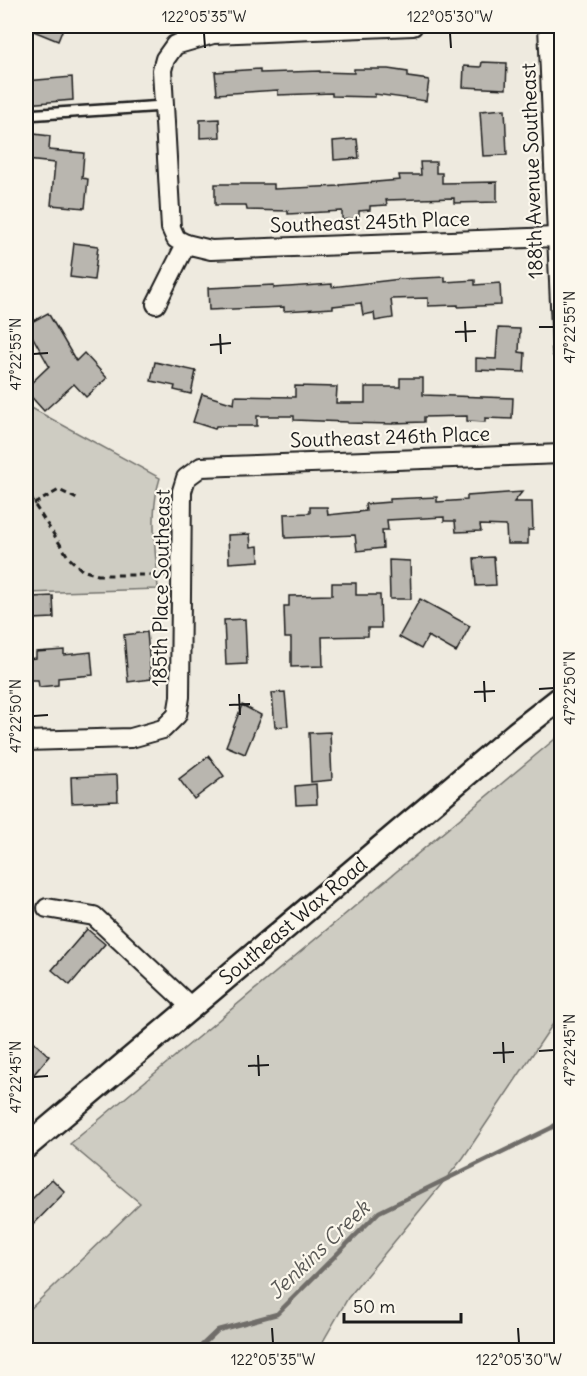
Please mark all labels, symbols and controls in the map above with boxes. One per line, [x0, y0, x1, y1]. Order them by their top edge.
text: 122°05'35"W [162, 7, 247, 26]
text: 122°05'30"W [407, 7, 493, 26]
street label: 188th Avenue Southeast [515, 62, 548, 279]
street label: Southeast 245th Place [269, 206, 470, 237]
text: 47°22'55"N [560, 291, 579, 363]
text: 47°22'55"N [6, 318, 25, 390]
street label: Southeast 246th Place [289, 421, 491, 452]
street label: 185th Place Southeast [146, 489, 175, 687]
text: 47°22'50"N [560, 651, 579, 725]
text: 47°22'50"N [6, 679, 25, 753]
street label: Southeast Wax Road [214, 851, 372, 990]
text: 47°22'45"N [560, 1014, 579, 1086]
text: 47°22'45"N [6, 1041, 25, 1113]
water label: Jenkins Creek [262, 1193, 376, 1305]
scale bar [344, 1286, 461, 1324]
text: 50 m [353, 1295, 395, 1318]
text: 122°05'35"W [231, 1350, 316, 1369]
text: 122°05'30"W [476, 1350, 562, 1369]

